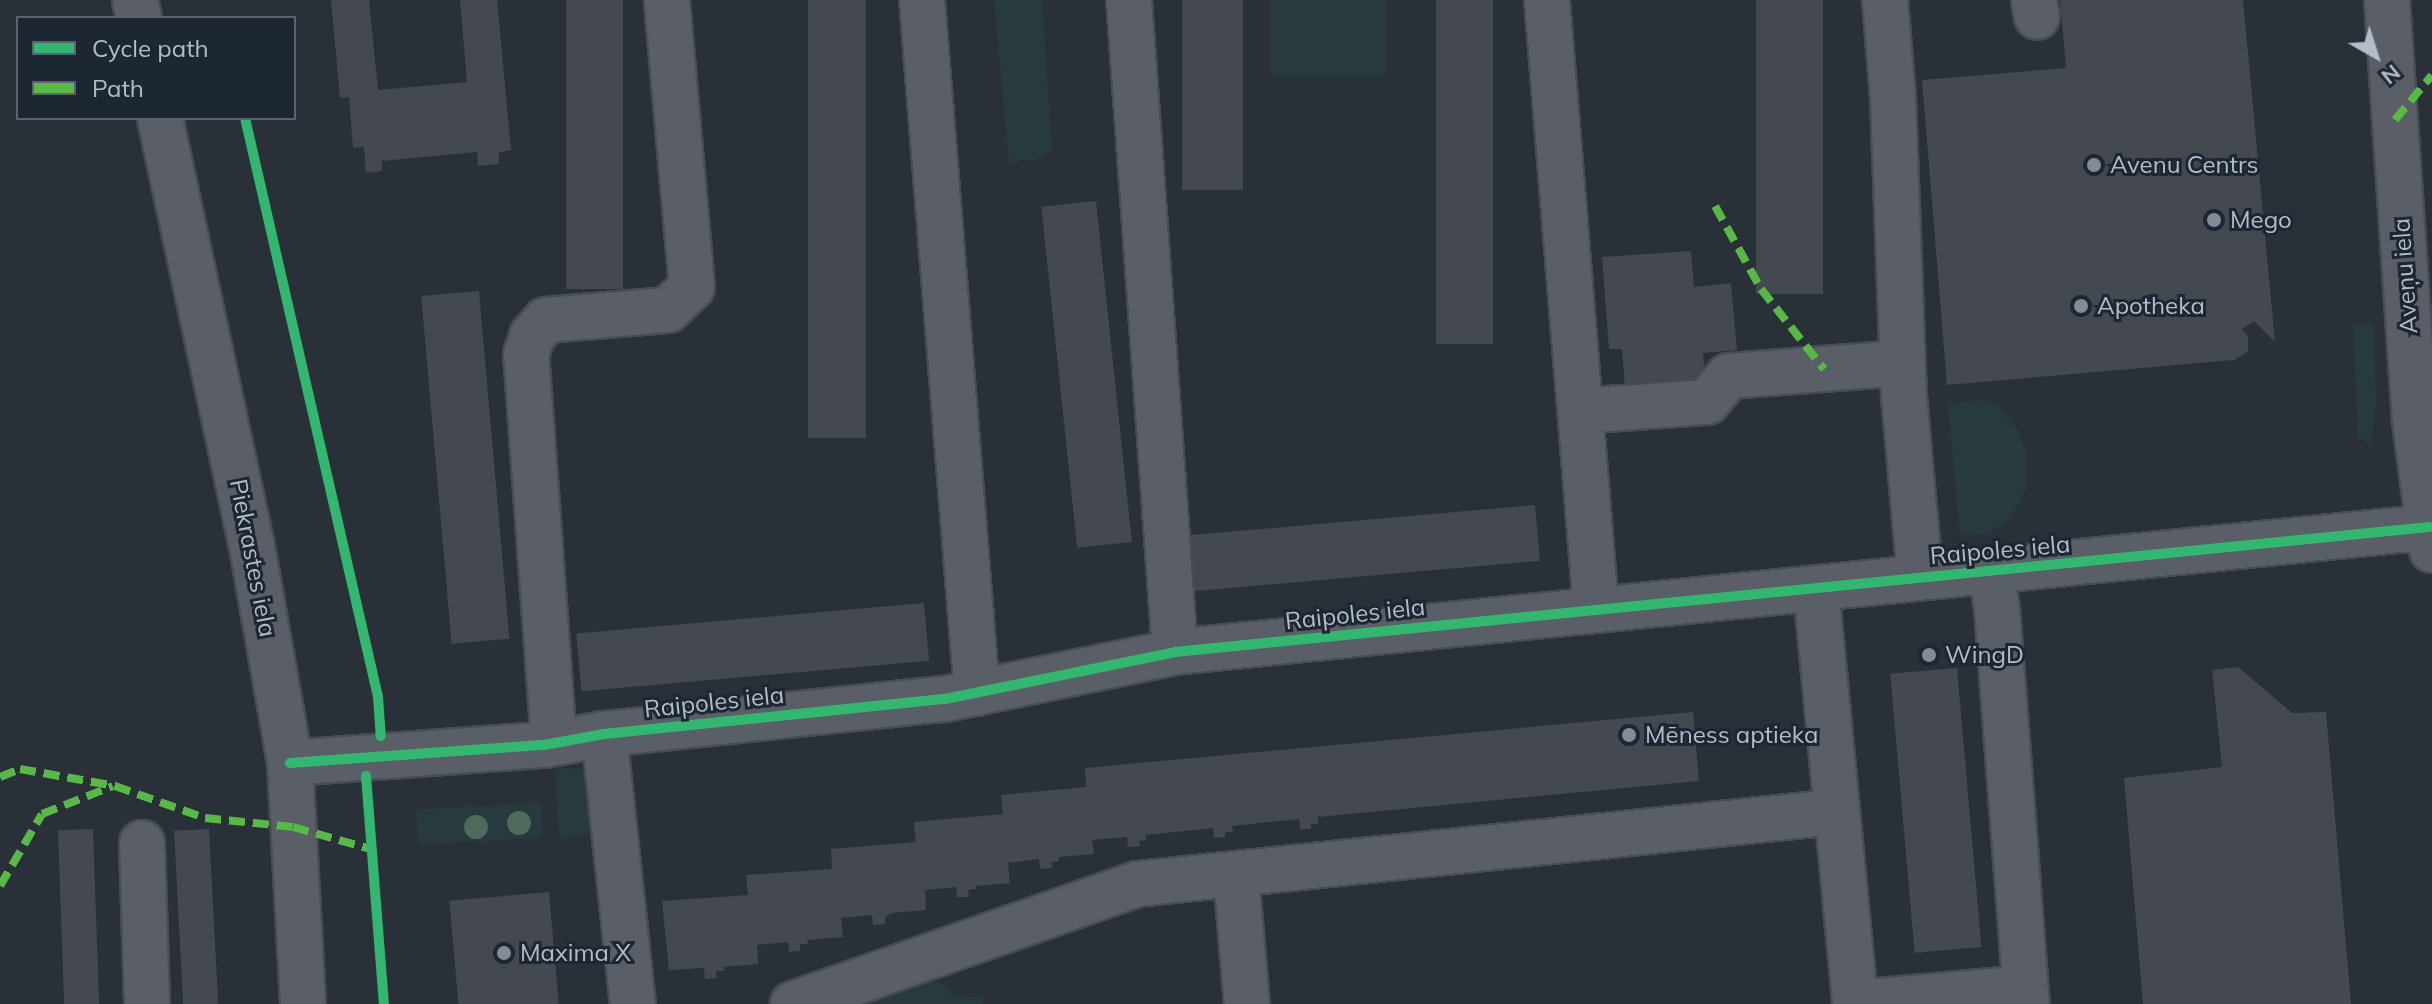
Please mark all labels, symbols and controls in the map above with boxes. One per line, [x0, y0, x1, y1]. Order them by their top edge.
legend [16, 16, 296, 120]
north arrow [2336, 16, 2416, 96]
text: Cycle path [92, 33, 209, 63]
text: N [2376, 59, 2406, 91]
text: Path [92, 73, 144, 103]
place label: Avenu Centrs [2110, 151, 2258, 179]
marker: Avenu Centrs [2085, 156, 2103, 174]
place label: Mego [2230, 206, 2292, 234]
marker: Mego [2205, 211, 2223, 229]
street label: Aveņu iela [2387, 217, 2423, 335]
place label: Apotheka [2097, 292, 2205, 320]
marker: Apotheka [2072, 297, 2090, 315]
street label: Piekrastes iela [224, 477, 282, 639]
street label: Raipoles iela [1929, 530, 2071, 570]
street label: Raipoles iela [1284, 592, 1426, 636]
place label: WingD [1945, 641, 2024, 669]
marker: WingD [1920, 646, 1938, 664]
street label: Raipoles iela [643, 680, 785, 724]
place label: Mēness aptieka [1645, 721, 1818, 749]
marker: Mēness aptieka [1620, 726, 1638, 744]
place label: Maxima X [520, 939, 631, 967]
marker: Maxima X [495, 944, 513, 962]

